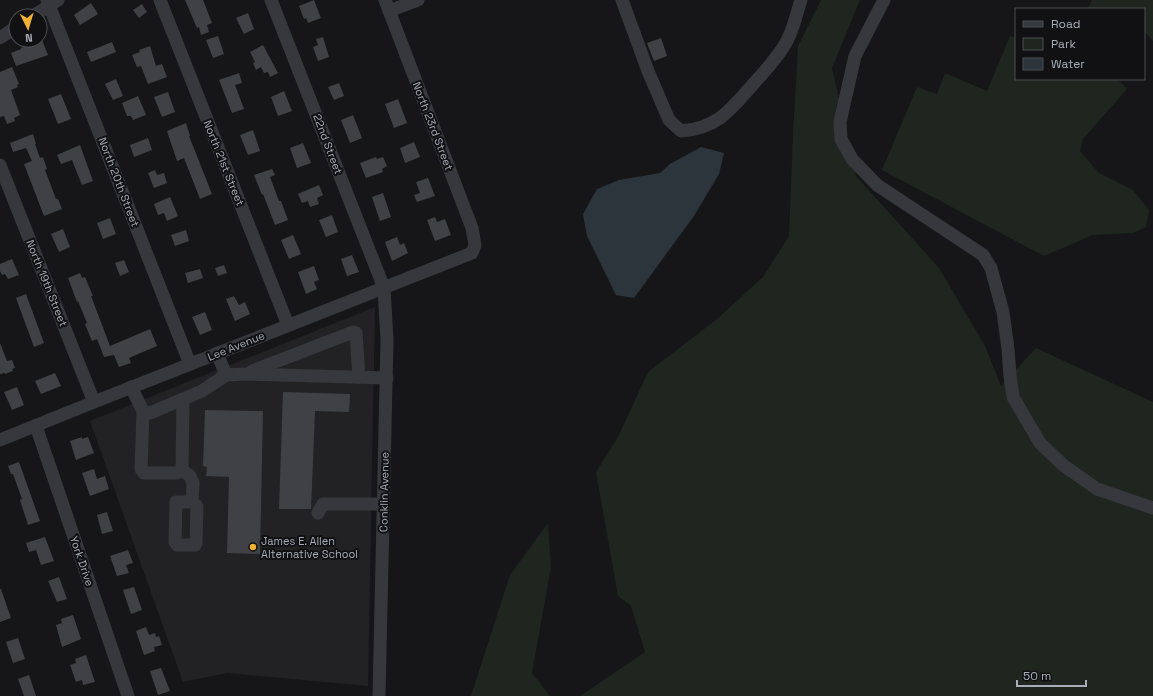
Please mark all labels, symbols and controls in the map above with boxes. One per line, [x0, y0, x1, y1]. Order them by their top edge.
north arrow [8, 8, 48, 48]
legend [1015, 8, 1145, 80]
text: Road [1051, 16, 1080, 32]
text: N [25, 31, 33, 45]
text: Park [1051, 36, 1076, 52]
text: Water [1051, 56, 1085, 72]
street label: North 23rd Street [410, 80, 456, 172]
street label: 22nd Street [310, 112, 346, 176]
street label: North 21st Street [200, 118, 248, 208]
street label: North 20th Street [95, 135, 143, 229]
street label: North 19th Street [23, 238, 71, 328]
street label: Lee Avenue [205, 328, 267, 364]
street label: Conklin Avenue [376, 452, 392, 532]
street label: York Drive [67, 534, 97, 588]
place label: James E. Allen Alternative School [261, 534, 358, 561]
marker: James E. Allen Alternative School [248, 542, 258, 552]
scale bar [1017, 662, 1086, 688]
text: 50 m [1023, 668, 1051, 684]

